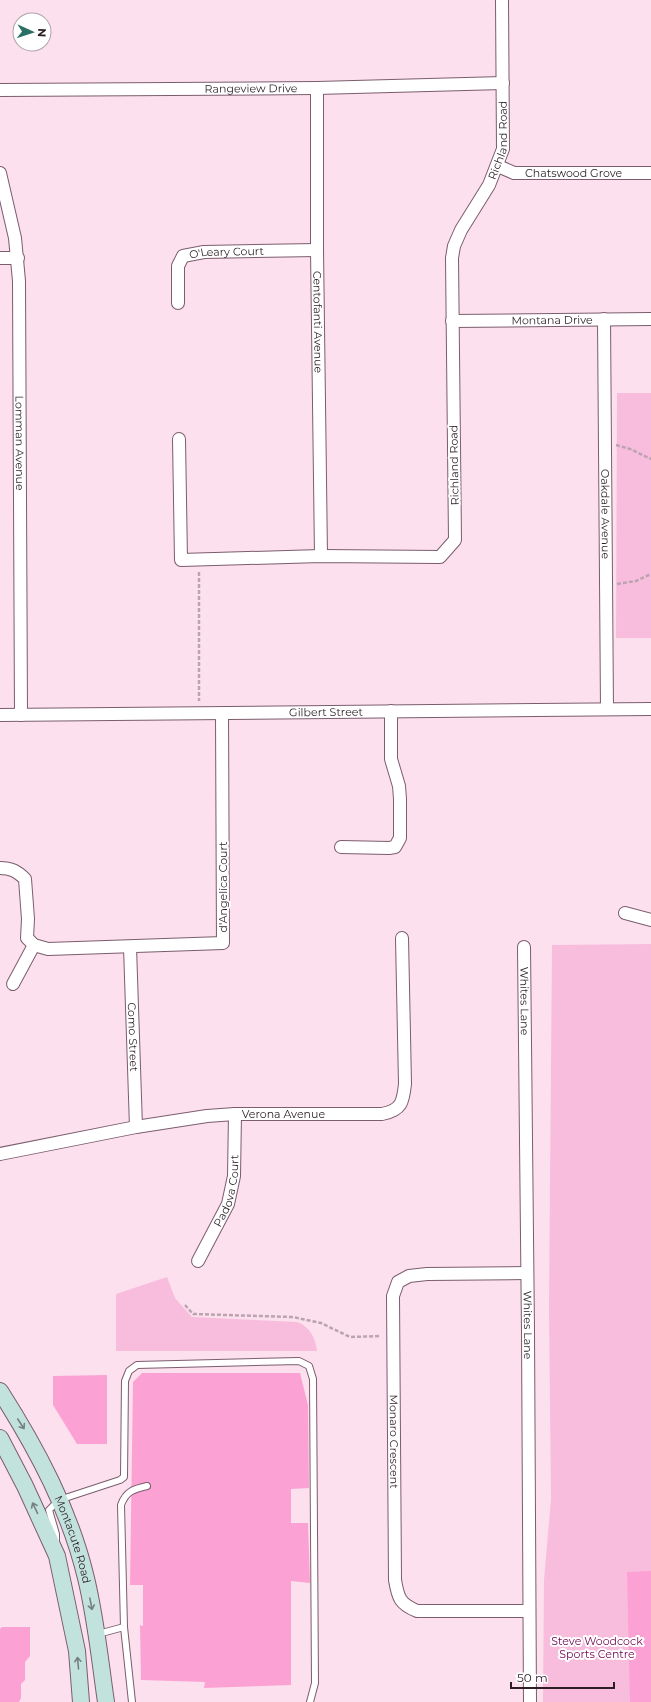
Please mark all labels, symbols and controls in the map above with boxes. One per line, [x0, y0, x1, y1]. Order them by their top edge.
north arrow [12, 12, 52, 52]
text: N [35, 28, 49, 37]
street label: Rangeview Drive [205, 81, 298, 96]
street label: Richland Road [485, 101, 510, 182]
street label: Chatswood Grove [525, 166, 622, 180]
street label: O'Leary Court [188, 244, 264, 262]
street label: Centofanti Avenue [310, 271, 326, 374]
street label: Montana Drive [511, 313, 593, 327]
street label: Lomman Avenue [13, 396, 27, 491]
street label: Richland Road [446, 425, 462, 505]
street label: Oakdale Avenue [598, 469, 613, 559]
street label: Gilbert Street [289, 705, 363, 719]
street label: d'Angelica Court [216, 841, 230, 933]
street label: Whites Lane [517, 967, 532, 1036]
street label: Como Street [125, 1002, 141, 1072]
street label: Verona Avenue [242, 1107, 325, 1121]
street label: Padova Court [210, 1154, 241, 1229]
street label: Whites Lane [521, 1291, 535, 1360]
street label: Monaro Crescent [387, 1394, 401, 1489]
one-way arrow [17, 1418, 25, 1429]
street label: Montacute Road [51, 1493, 94, 1585]
one-way arrow [31, 1502, 38, 1514]
one-way arrow [88, 1597, 96, 1610]
park label: Steve Woodcock Sports Centre [551, 1634, 643, 1661]
one-way arrow [75, 1657, 82, 1670]
scale bar [511, 1664, 614, 1690]
text: 50 m [517, 1670, 548, 1685]

